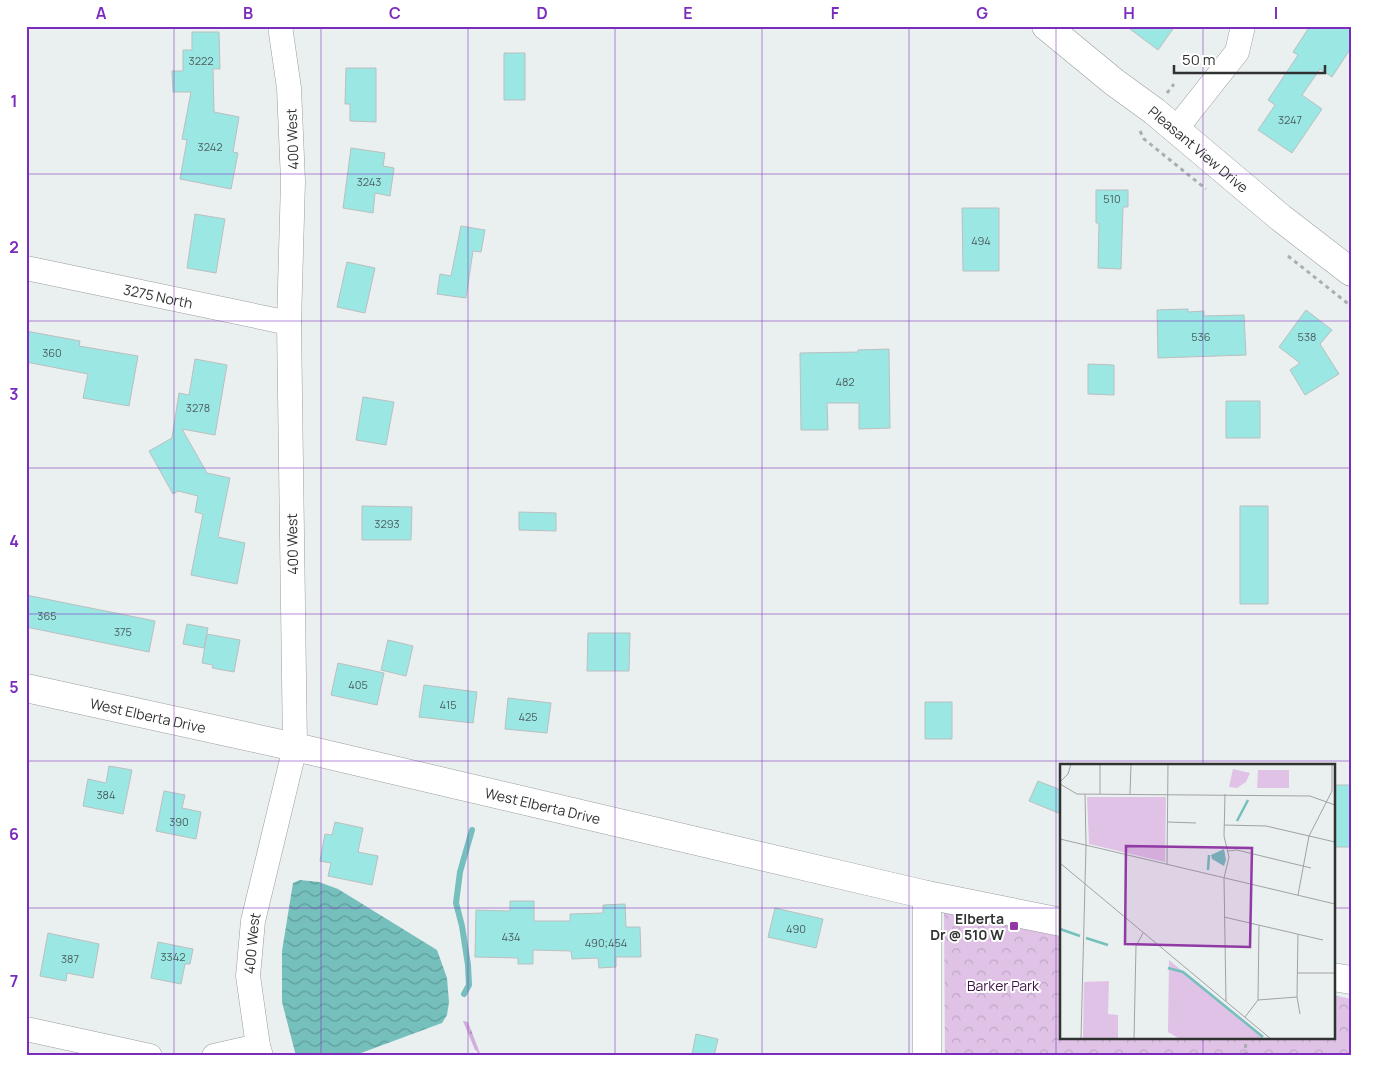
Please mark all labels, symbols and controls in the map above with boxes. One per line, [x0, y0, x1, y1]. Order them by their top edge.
text: A [96, 2, 107, 24]
text: B [243, 2, 253, 24]
text: C [389, 2, 401, 24]
text: D [536, 2, 548, 24]
text: E [683, 2, 693, 24]
text: F [831, 2, 840, 24]
text: G [976, 2, 988, 24]
text: H [1123, 2, 1135, 24]
text: I [1274, 2, 1278, 24]
scale bar [1174, 42, 1326, 74]
text: 50 m [1182, 49, 1216, 70]
house number: 3222 [189, 53, 213, 68]
text: 1 [10, 90, 18, 112]
street label: Pleasant View Drive [1145, 101, 1253, 196]
street label: 400 West [281, 108, 303, 170]
house number: 3247 [1278, 112, 1302, 127]
house number: 3242 [198, 139, 222, 154]
house number: 3243 [357, 174, 381, 189]
house number: 510 [1103, 191, 1121, 206]
house number: 494 [971, 233, 991, 248]
text: 2 [9, 236, 19, 258]
street label: 3275 North [122, 279, 195, 312]
house number: 536 [1191, 329, 1211, 344]
house number: 538 [1298, 329, 1316, 344]
house number: 360 [42, 345, 62, 360]
house number: 482 [835, 374, 855, 389]
text: 3 [9, 383, 19, 405]
house number: 3278 [186, 400, 210, 415]
street label: 400 West [282, 513, 302, 575]
house number: 3293 [374, 516, 400, 531]
text: 4 [9, 530, 19, 552]
house number: 365 [37, 608, 57, 623]
house number: 375 [114, 624, 132, 639]
text: 5 [9, 676, 19, 698]
house number: 405 [348, 677, 368, 692]
street label: West Elberta Drive [88, 693, 208, 737]
house number: 415 [439, 697, 457, 712]
house number: 425 [518, 709, 538, 724]
inset map [1060, 764, 1334, 1040]
street label: West Elberta Drive [483, 782, 603, 828]
house number: 384 [97, 787, 115, 802]
house number: 390 [169, 814, 189, 829]
text: 6 [9, 823, 19, 845]
place label: Elberta Dr @ 510 W [930, 909, 1004, 944]
street label: 400 West [239, 910, 264, 975]
marker: Elberta Dr @ 510 W [1008, 920, 1020, 932]
house number: 490 [786, 921, 806, 936]
house number: 434 [501, 929, 521, 944]
house number: 490;454 [585, 935, 627, 950]
house number: 3342 [161, 949, 185, 964]
house number: 387 [61, 951, 79, 966]
text: 7 [10, 970, 18, 992]
park label: Barker Park [967, 976, 1040, 995]

